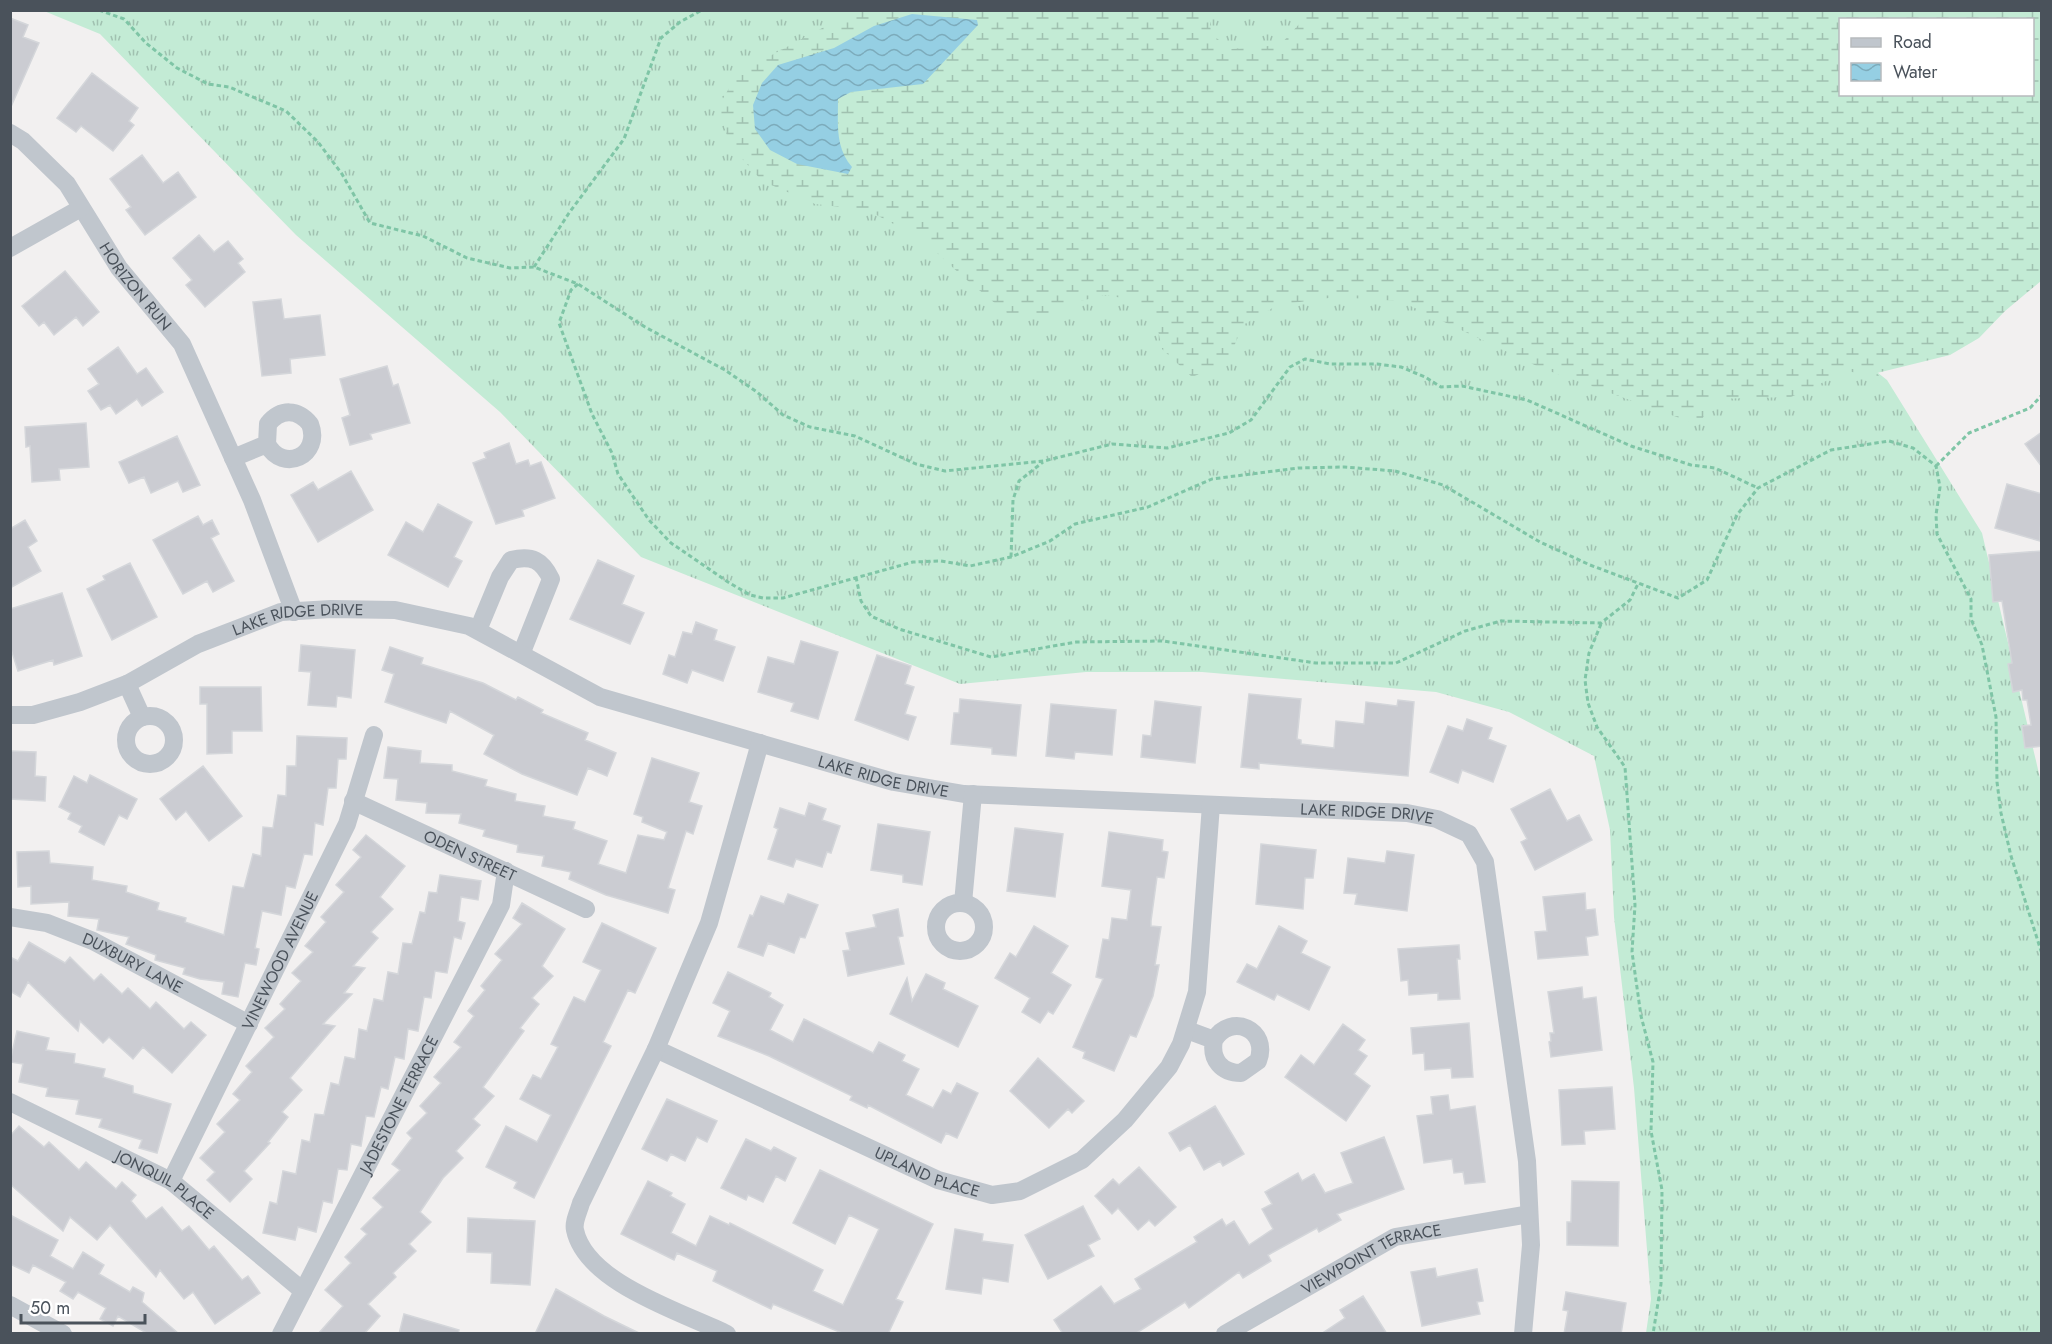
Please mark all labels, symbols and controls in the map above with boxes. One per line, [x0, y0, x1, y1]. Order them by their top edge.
legend [1839, 18, 2034, 96]
text: Road [1893, 29, 1932, 55]
text: Water [1893, 59, 1938, 85]
street label: HORIZON RUN [94, 238, 177, 335]
street label: LAKE RIDGE DRIVE [229, 598, 363, 641]
street label: LAKE RIDGE DRIVE [816, 749, 951, 803]
street label: LAKE RIDGE DRIVE [1300, 797, 1436, 830]
street label: ODEN STREET [420, 824, 521, 887]
street label: VINEWOOD AVENUE [236, 887, 324, 1034]
street label: DUXBURY LANE [79, 927, 187, 998]
street label: JADESTONE TERRACE [353, 1031, 444, 1179]
street label: UPLAND PLACE [871, 1141, 982, 1203]
street label: JONQUIL PLACE [110, 1143, 220, 1224]
street label: VIEWPOINT TERRACE [1297, 1218, 1443, 1300]
scale bar [21, 1287, 146, 1325]
text: 50 m [30, 1295, 70, 1321]

